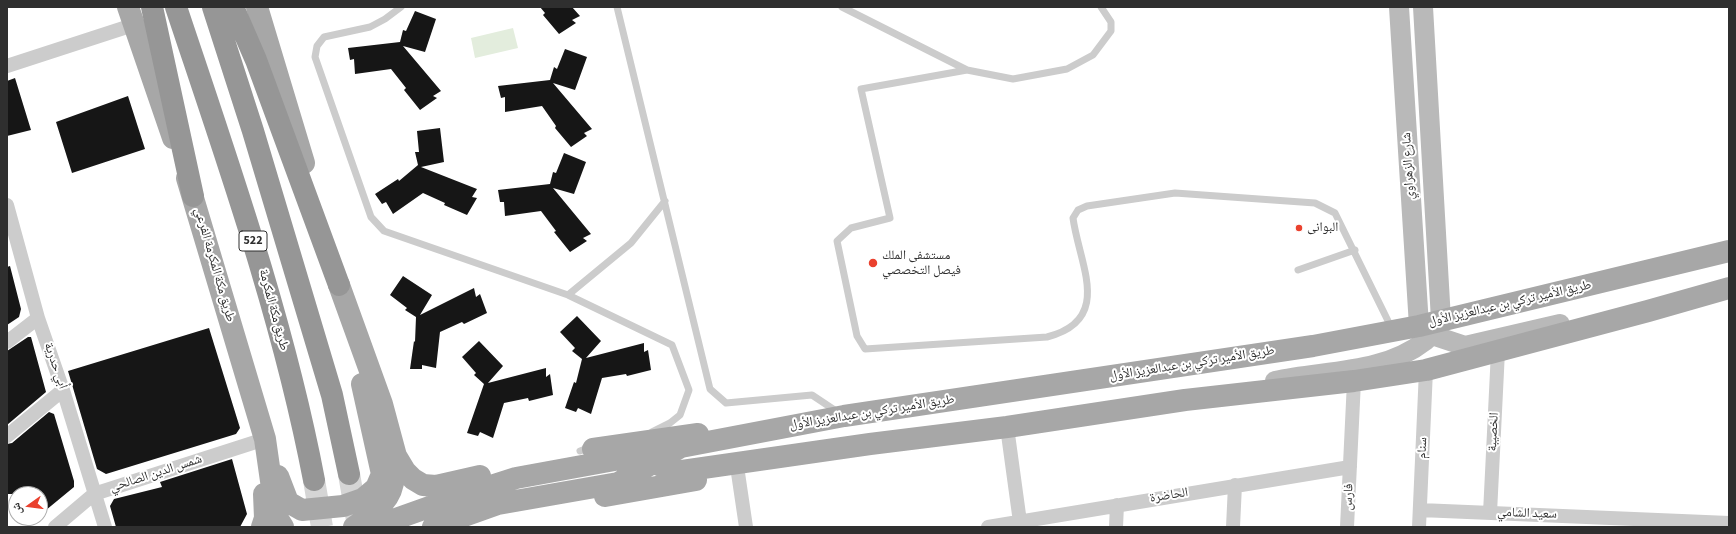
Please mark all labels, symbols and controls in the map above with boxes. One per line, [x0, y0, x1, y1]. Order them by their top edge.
street label: شارع الزهراوي [1399, 132, 1419, 200]
street label: طريق مكة المكرمة الفرعي [190, 206, 238, 324]
place label: البوانى [1307, 220, 1338, 236]
marker: البوانى [1294, 223, 1304, 233]
road number: 522 [239, 231, 267, 251]
place label: مستشفى الملك فيصل التخصصي [882, 248, 961, 279]
marker: مستشفى الملك فيصل التخصصي [867, 257, 879, 269]
street label: طريق مكة المكرمة [255, 267, 291, 353]
street label: طريق الأمير تركي بن عبدالعزيز الأول [1427, 278, 1593, 330]
street label: أبي حدرية [40, 341, 70, 391]
street label: طريق الأمير تركي بن عبدالعزيز الأول [1108, 343, 1276, 385]
street label: طريق الأمير تركي بن عبدالعزيز الأول [788, 392, 956, 434]
street label: الخصيبة [1485, 412, 1503, 452]
street label: سنام [1415, 437, 1431, 459]
street label: شمس الدين الصالحي [108, 452, 204, 496]
street label: فارس [1341, 483, 1357, 511]
street label: الحاضرة [1149, 485, 1189, 507]
north arrow [8, 486, 48, 526]
text: ش [8, 501, 26, 516]
street label: سعيد الشامي [1497, 505, 1557, 523]

